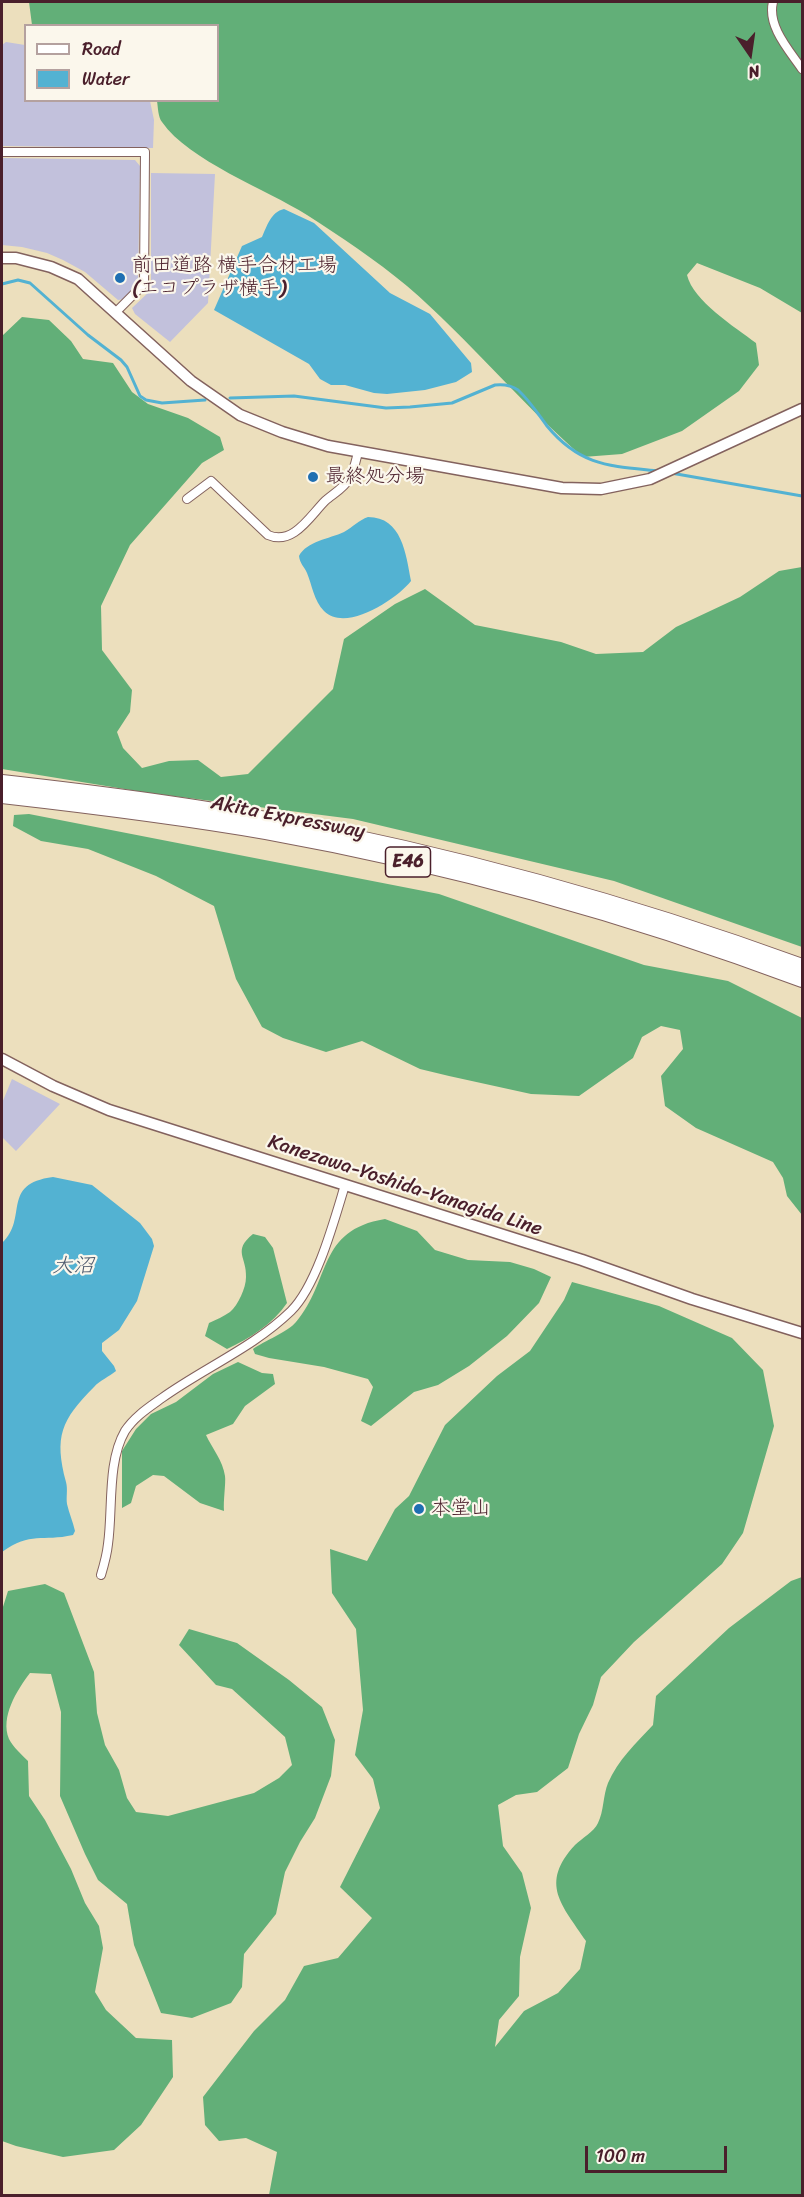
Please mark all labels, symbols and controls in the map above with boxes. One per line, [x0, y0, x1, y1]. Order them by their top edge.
legend [24, 24, 219, 102]
north arrow [720, 24, 780, 84]
text: Road [82, 33, 121, 65]
text: N [745, 57, 763, 87]
text: Water [82, 63, 129, 95]
place label: 前田道路 横手合材工場 (エコプラザ横手) [132, 254, 337, 301]
marker: 前田道路 横手合材工場 (エコプラザ横手) [113, 271, 127, 285]
place label: 最終処分場 [325, 465, 425, 489]
marker: 最終処分場 [306, 470, 320, 484]
street label: Akita Expressway [209, 791, 367, 845]
road number: E46 [386, 847, 430, 877]
street label: Kanezawa-Yoshida-Yanagida Line [265, 1130, 545, 1242]
water label: 大沼 [52, 1254, 94, 1280]
place label: 本堂山 [431, 1497, 491, 1521]
marker: 本堂山 [412, 1502, 426, 1516]
scale bar [588, 2134, 730, 2172]
text: 100 m [596, 2140, 645, 2172]

